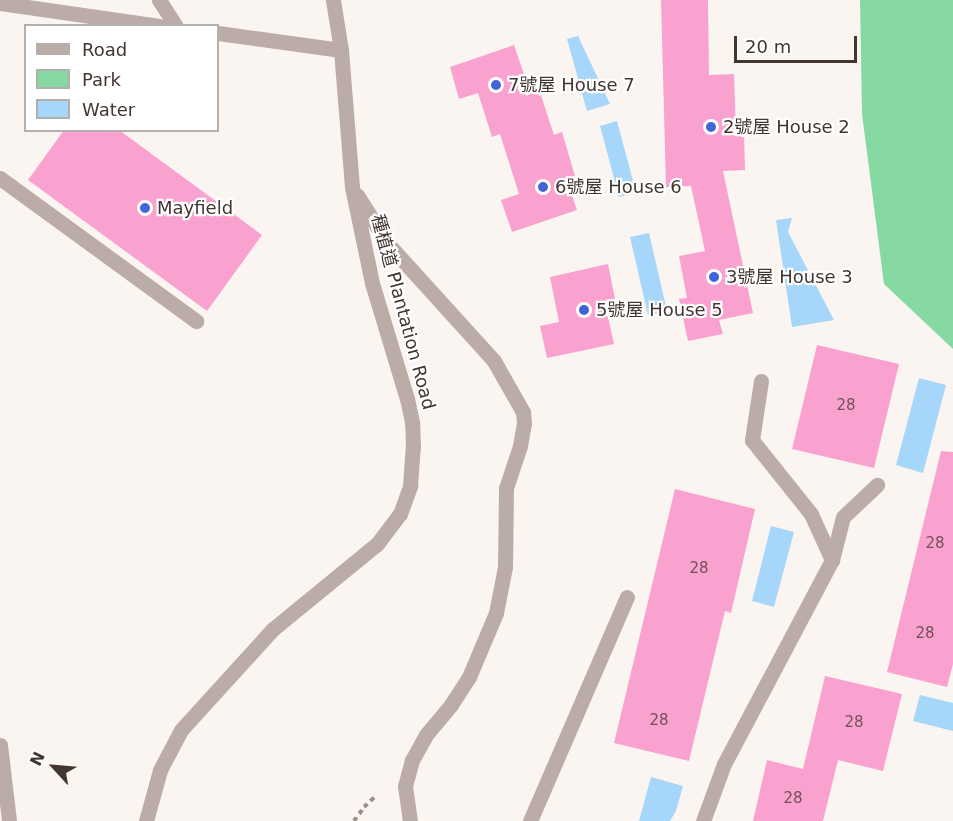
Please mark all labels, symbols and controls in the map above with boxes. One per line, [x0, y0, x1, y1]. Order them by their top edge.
legend [24, 24, 219, 132]
scale bar [737, 24, 860, 62]
text: 20 m [745, 36, 791, 57]
text: Road [82, 39, 127, 60]
text: Park [82, 69, 121, 90]
place label: 7號屋 House 7 [508, 74, 635, 96]
marker: 7號屋 House 7 [489, 78, 503, 92]
text: Water [82, 99, 135, 120]
place label: 2號屋 House 2 [723, 116, 850, 138]
marker: 2號屋 House 2 [704, 120, 718, 134]
place label: 6號屋 House 6 [555, 176, 682, 198]
marker: 6號屋 House 6 [536, 180, 550, 194]
place label: Mayfield [157, 197, 233, 219]
marker: Mayfield [138, 201, 152, 215]
street label: 種植道 Plantation Road [366, 212, 440, 412]
place label: 3號屋 House 3 [726, 266, 853, 288]
marker: 3號屋 House 3 [707, 270, 721, 284]
place label: 5號屋 House 5 [596, 299, 723, 321]
marker: 5號屋 House 5 [577, 303, 591, 317]
house number: 28 [836, 397, 856, 415]
house number: 28 [925, 535, 945, 553]
house number: 28 [689, 560, 709, 578]
house number: 28 [915, 625, 935, 643]
house number: 28 [649, 712, 669, 730]
house number: 28 [844, 714, 864, 732]
north arrow [24, 737, 84, 797]
text: N [26, 749, 49, 769]
house number: 28 [783, 790, 803, 808]

